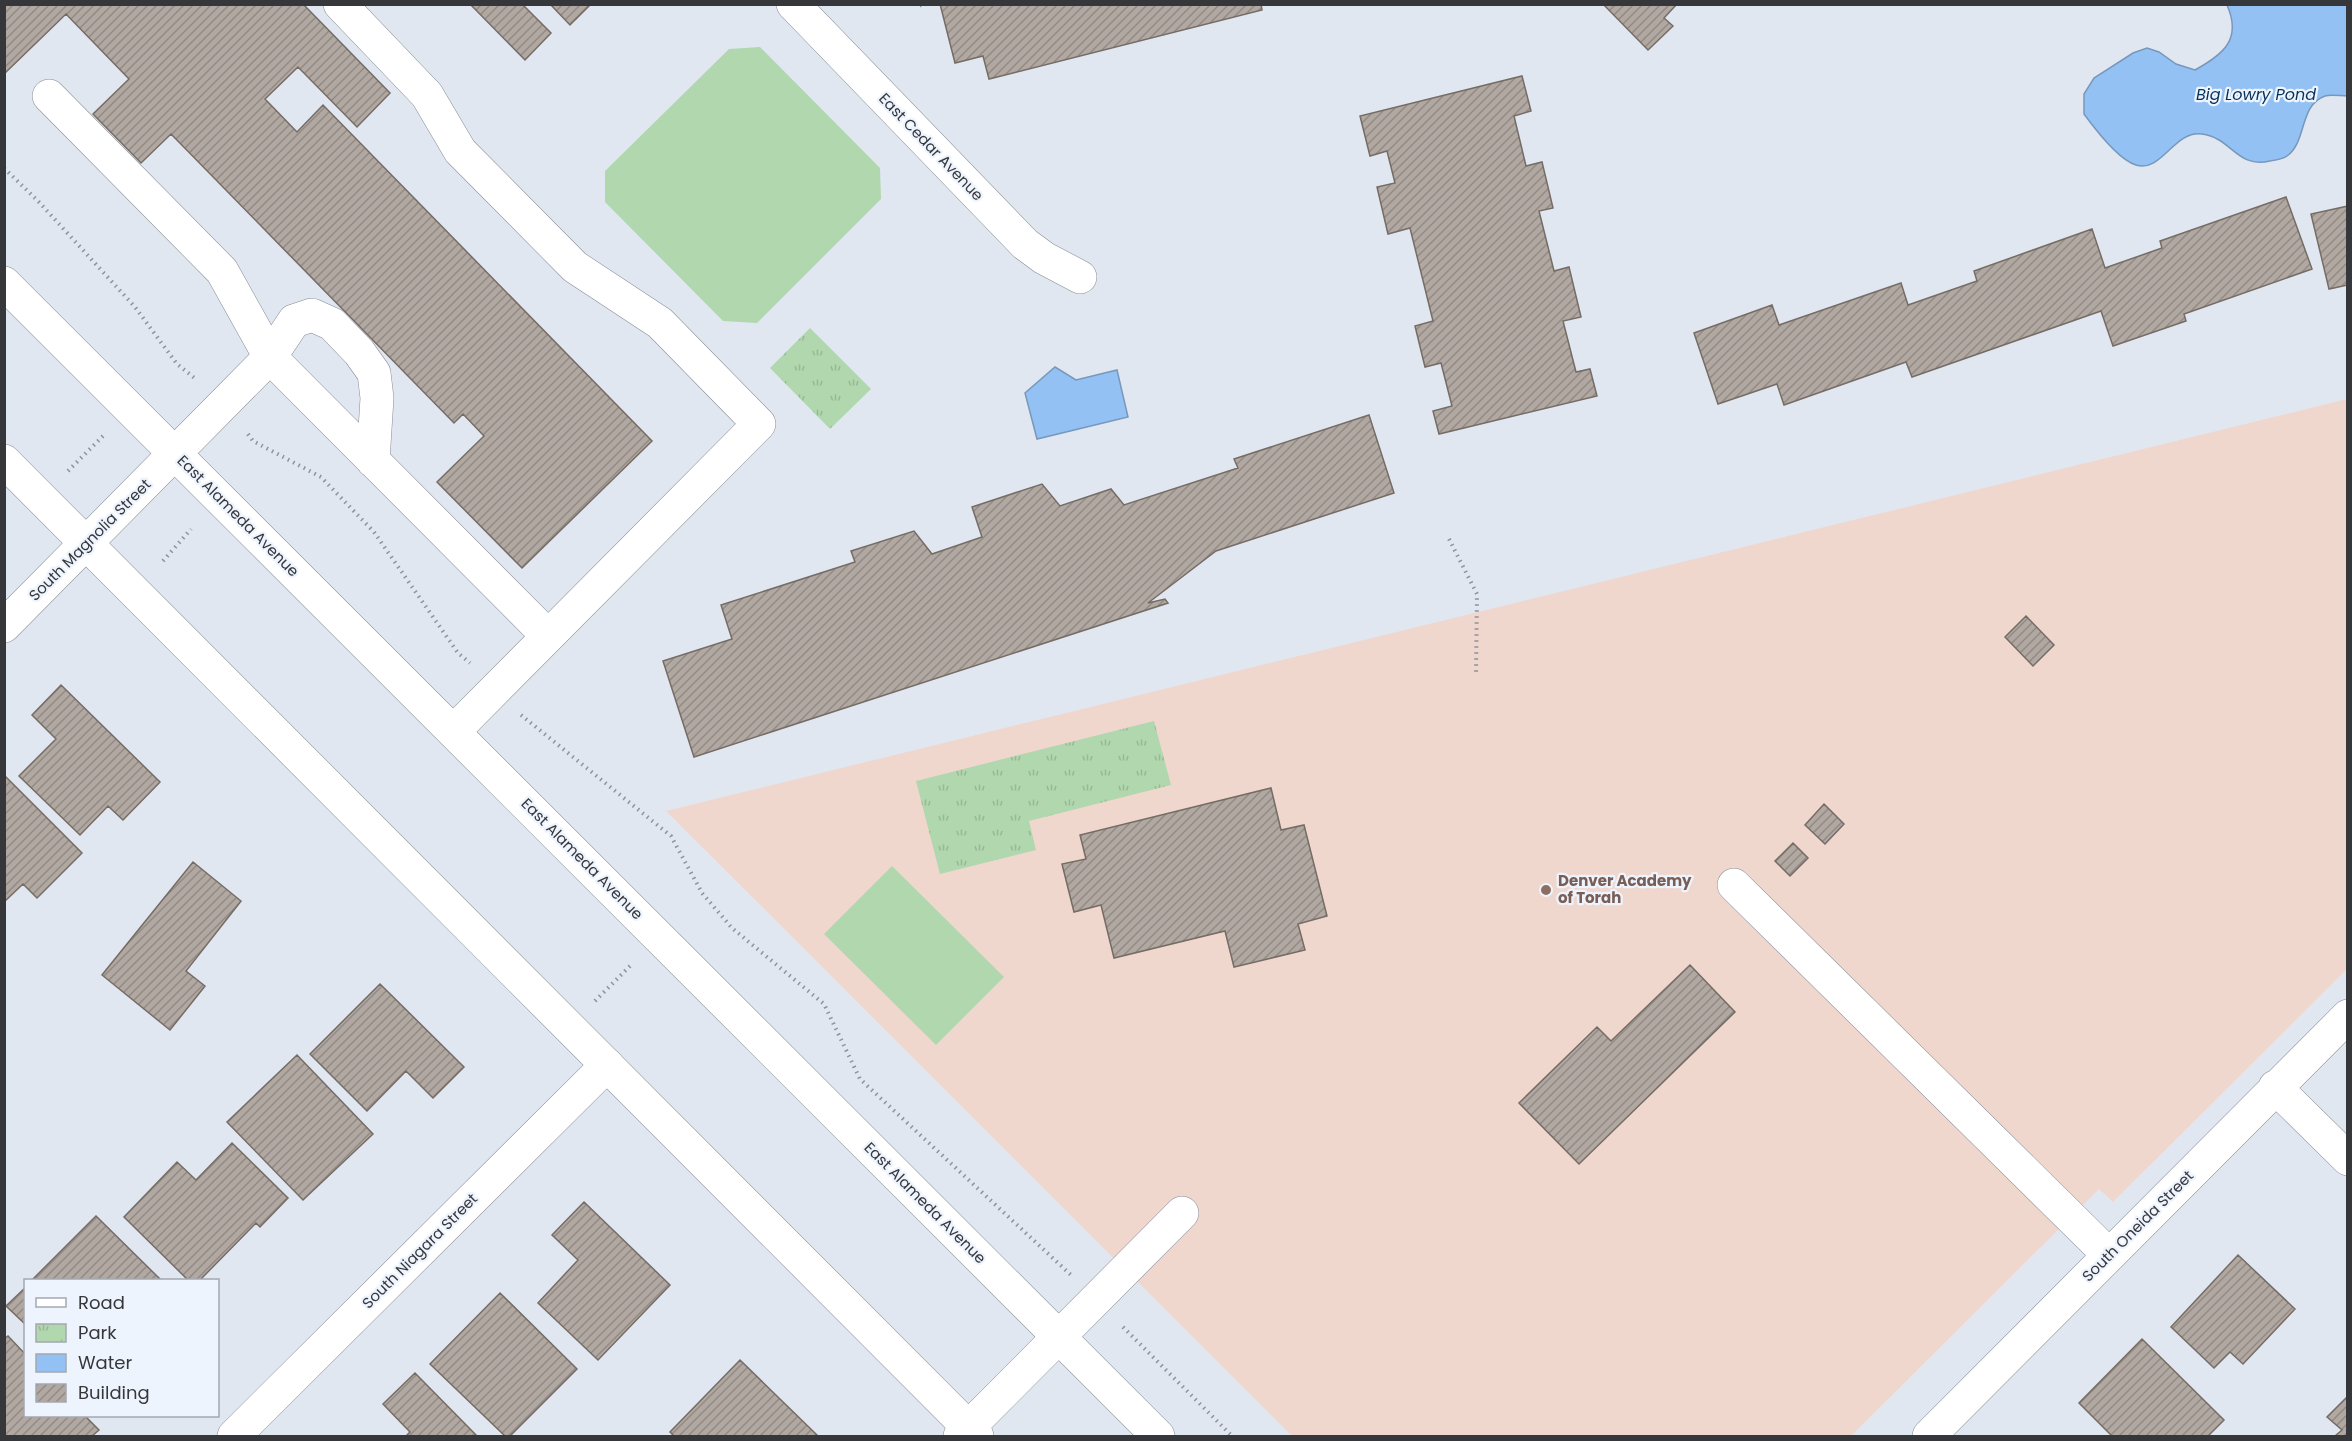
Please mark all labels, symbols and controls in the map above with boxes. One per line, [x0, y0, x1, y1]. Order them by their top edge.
water label: Big Lowry Pond [2196, 83, 2316, 106]
street label: East Cedar Avenue [874, 88, 988, 205]
street label: East Alameda Avenue [173, 450, 304, 581]
street label: South Magnolia Street [24, 474, 155, 605]
street label: East Alameda Avenue [517, 793, 648, 924]
place label: Denver Academy of Torah [1558, 870, 1692, 908]
marker: Denver Academy of Torah [1539, 883, 1553, 897]
street label: East Alameda Avenue [860, 1137, 991, 1268]
street label: South Oneida Street [2077, 1165, 2198, 1286]
street label: South Niagara Street [357, 1188, 482, 1313]
legend [24, 1279, 219, 1417]
text: Road [78, 1290, 125, 1315]
text: Park [78, 1320, 117, 1345]
text: Water [78, 1350, 132, 1375]
text: Building [78, 1380, 150, 1405]

